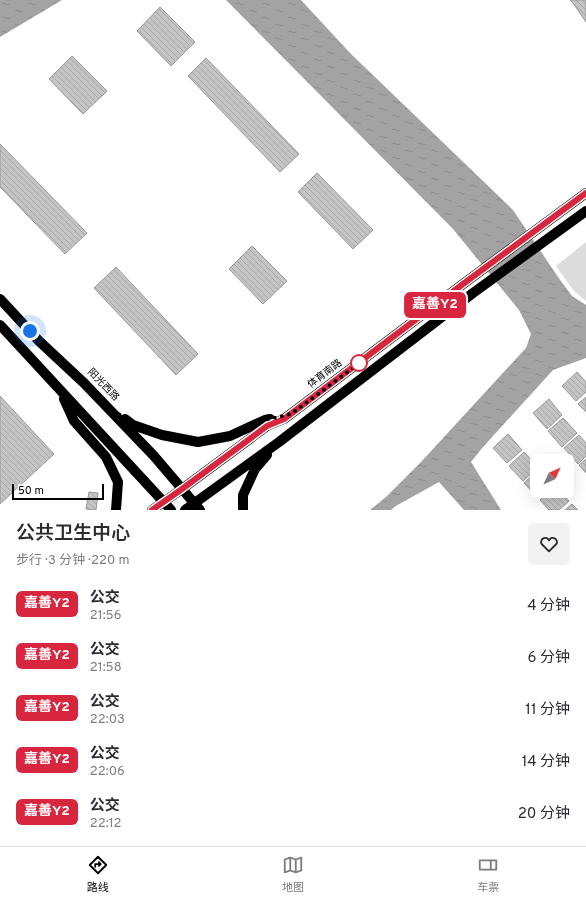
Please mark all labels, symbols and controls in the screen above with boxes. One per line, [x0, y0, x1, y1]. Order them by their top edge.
line badge: 嘉善Y2 [407, 292, 463, 318]
text: 嘉善Y2 [412, 296, 458, 313]
your location [20, 321, 40, 341]
unlabelled marker [350, 354, 368, 372]
street label: 体育南路 [305, 357, 345, 391]
street label: 阳光西路 [84, 366, 122, 404]
north arrow [530, 454, 574, 498]
map controls [530, 454, 574, 498]
scale bar [12, 482, 104, 501]
text: 50 m [18, 484, 44, 498]
text: 公共卫生中心 [16, 522, 130, 546]
button: heart [528, 523, 570, 565]
text: 步行 · 3 分钟 · 220 m [16, 553, 129, 569]
text: 公交 [90, 589, 120, 608]
text: 嘉善Y2 [24, 595, 70, 612]
text: 4 分钟 [527, 597, 570, 616]
text: 21:56 [90, 608, 121, 624]
text: 公交 [90, 641, 120, 660]
text: 嘉善Y2 [24, 647, 70, 664]
text: 6 分钟 [528, 649, 570, 668]
text: 21:58 [90, 660, 122, 676]
text: 公交 [90, 693, 120, 712]
text: 嘉善Y2 [24, 699, 70, 716]
text: 11 分钟 [525, 701, 570, 720]
text: 22:03 [90, 712, 125, 728]
text: 公交 [90, 745, 120, 764]
text: 嘉善Y2 [24, 751, 70, 768]
text: 14 分钟 [522, 753, 570, 772]
text: 22:06 [90, 764, 125, 780]
text: 公交 [90, 797, 120, 816]
text: 嘉善Y2 [24, 803, 70, 820]
text: 20 分钟 [518, 805, 570, 824]
text: 22:12 [90, 816, 122, 832]
tab: 路线 [87, 854, 109, 895]
tab: 地图 [282, 854, 304, 895]
tab: 车票 [477, 854, 499, 895]

